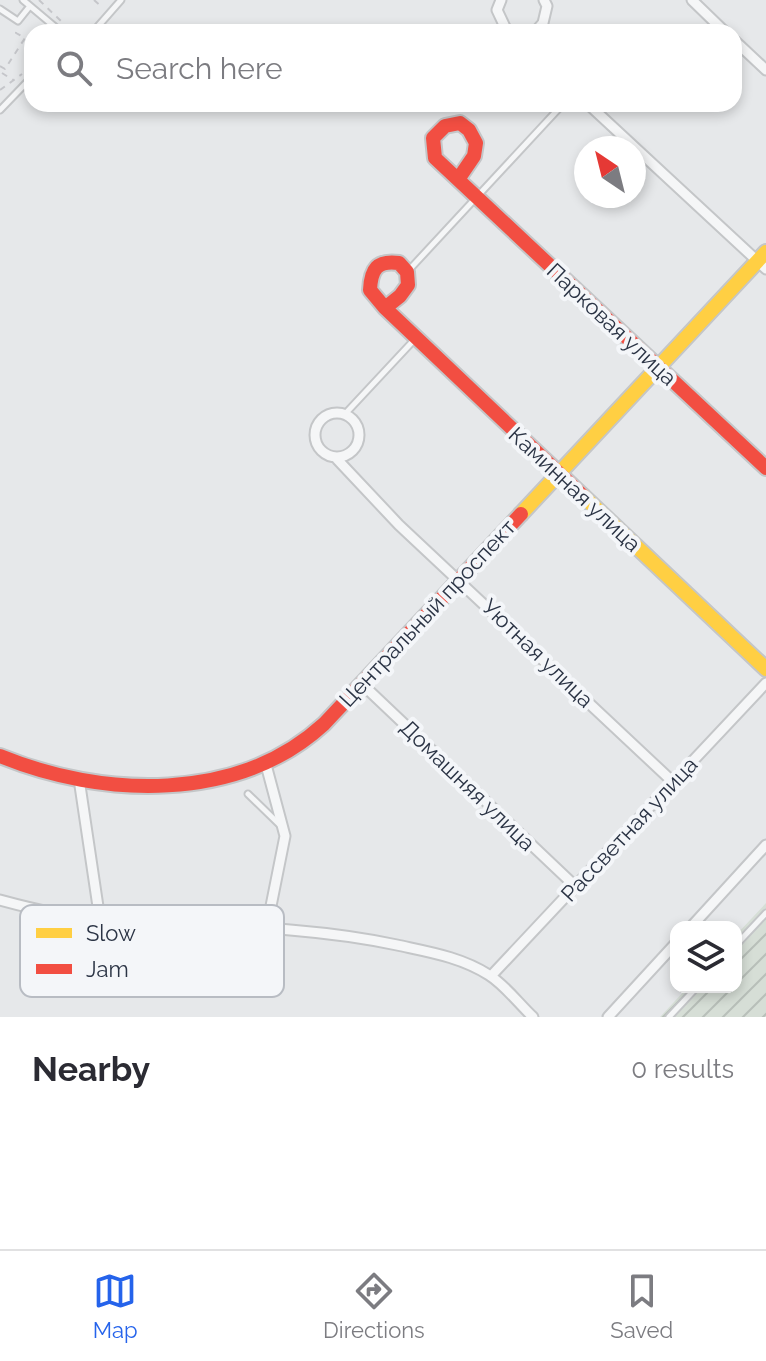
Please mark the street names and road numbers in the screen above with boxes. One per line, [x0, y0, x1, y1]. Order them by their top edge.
street label: Парковая улица [542, 257, 682, 391]
street label: Каминная улица [504, 421, 646, 557]
street label: Центральный проспект [334, 514, 521, 712]
street label: Уютная улица [477, 593, 599, 713]
street label: Домашняя улица [395, 714, 541, 856]
street label: Рассветная улица [555, 751, 703, 907]

